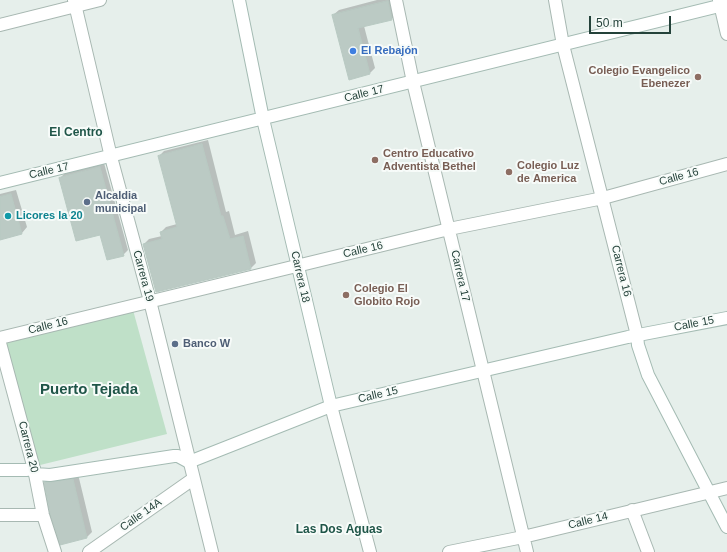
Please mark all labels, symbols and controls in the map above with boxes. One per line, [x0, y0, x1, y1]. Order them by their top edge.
scale bar [591, 8, 673, 34]
text: 50 m [596, 16, 623, 30]
place label: El Rebajón [361, 44, 418, 58]
marker: El Rebajón [348, 46, 358, 56]
place label: Colegio Evangelico Ebenezer [589, 64, 690, 90]
marker: Colegio Evangelico Ebenezer [693, 72, 703, 82]
street label: Calle 17 [343, 83, 385, 105]
district label: El Centro [49, 126, 103, 140]
place label: Centro Educativo Adventista Bethel [383, 147, 476, 173]
marker: Centro Educativo Adventista Bethel [370, 155, 380, 165]
place label: Colegio Luz de America [517, 159, 579, 185]
street label: Calle 17 [28, 160, 70, 182]
street label: Calle 16 [658, 165, 700, 189]
marker: Colegio Luz de America [504, 167, 514, 177]
place label: Alcaldia municipal [95, 189, 146, 215]
marker: Alcaldia municipal [82, 197, 92, 207]
place label: Licores la 20 [16, 209, 83, 223]
marker: Licores la 20 [3, 211, 13, 221]
street label: Calle 16 [342, 239, 384, 261]
street label: Carrera 16 [608, 244, 634, 298]
street label: Carrera 19 [130, 249, 156, 303]
street label: Carrera 17 [448, 249, 472, 303]
street label: Carrera 18 [288, 250, 312, 304]
place label: Colegio El Globito Rojo [354, 282, 420, 308]
marker: Colegio El Globito Rojo [341, 290, 351, 300]
street label: Calle 15 [673, 314, 715, 334]
street label: Calle 16 [27, 315, 69, 337]
place label: Banco W [183, 337, 230, 351]
marker: Banco W [170, 339, 180, 349]
district label: Puerto Tejada [40, 381, 138, 399]
street label: Calle 15 [357, 384, 399, 406]
street label: Carrera 20 [15, 420, 41, 474]
street label: Calle 14A [118, 496, 164, 534]
street label: Calle 14 [567, 510, 609, 532]
district label: Las Dos Aguas [296, 523, 382, 537]

